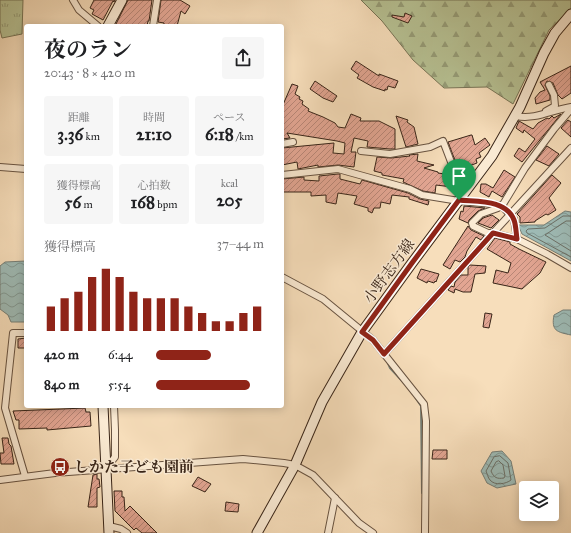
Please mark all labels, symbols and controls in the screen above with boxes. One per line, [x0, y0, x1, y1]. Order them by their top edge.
text: 夜のラン [44, 36, 132, 63]
button: share [222, 37, 264, 79]
text: 20:43 · 8 × 420 m [44, 65, 136, 81]
text: 距離 [68, 111, 90, 124]
text: 時間 [143, 111, 165, 124]
text: ペース [213, 111, 246, 124]
text: 3.36 [57, 124, 83, 145]
text: 21:10 [136, 124, 172, 145]
text: 6:18 [205, 124, 234, 145]
text: km [83, 130, 100, 143]
text: /km [234, 130, 254, 143]
pin [442, 159, 476, 200]
icon: arrive [448, 165, 470, 187]
text: kcal [221, 177, 238, 190]
text: 獲得標高 [57, 179, 101, 192]
text: 心拍数 [137, 179, 170, 192]
text: 205 [216, 190, 242, 211]
text: 56 [65, 192, 81, 213]
text: 168 [131, 192, 155, 213]
text: m [81, 198, 93, 211]
text: bpm [155, 198, 177, 211]
street label: 小野志方線 [360, 235, 418, 307]
text: 37–44 m [217, 236, 264, 252]
text: 獲得標高 [44, 239, 96, 255]
text: 420 m [44, 347, 79, 363]
text: 6:44 [108, 347, 132, 363]
text: 840 m [44, 377, 79, 393]
text: 5:54 [108, 377, 130, 393]
bus stop icon: しかた子ども園前 [49, 456, 71, 478]
place label: しかた子ども園前 [74, 458, 194, 476]
map controls [519, 481, 559, 521]
button: layers [519, 481, 559, 521]

